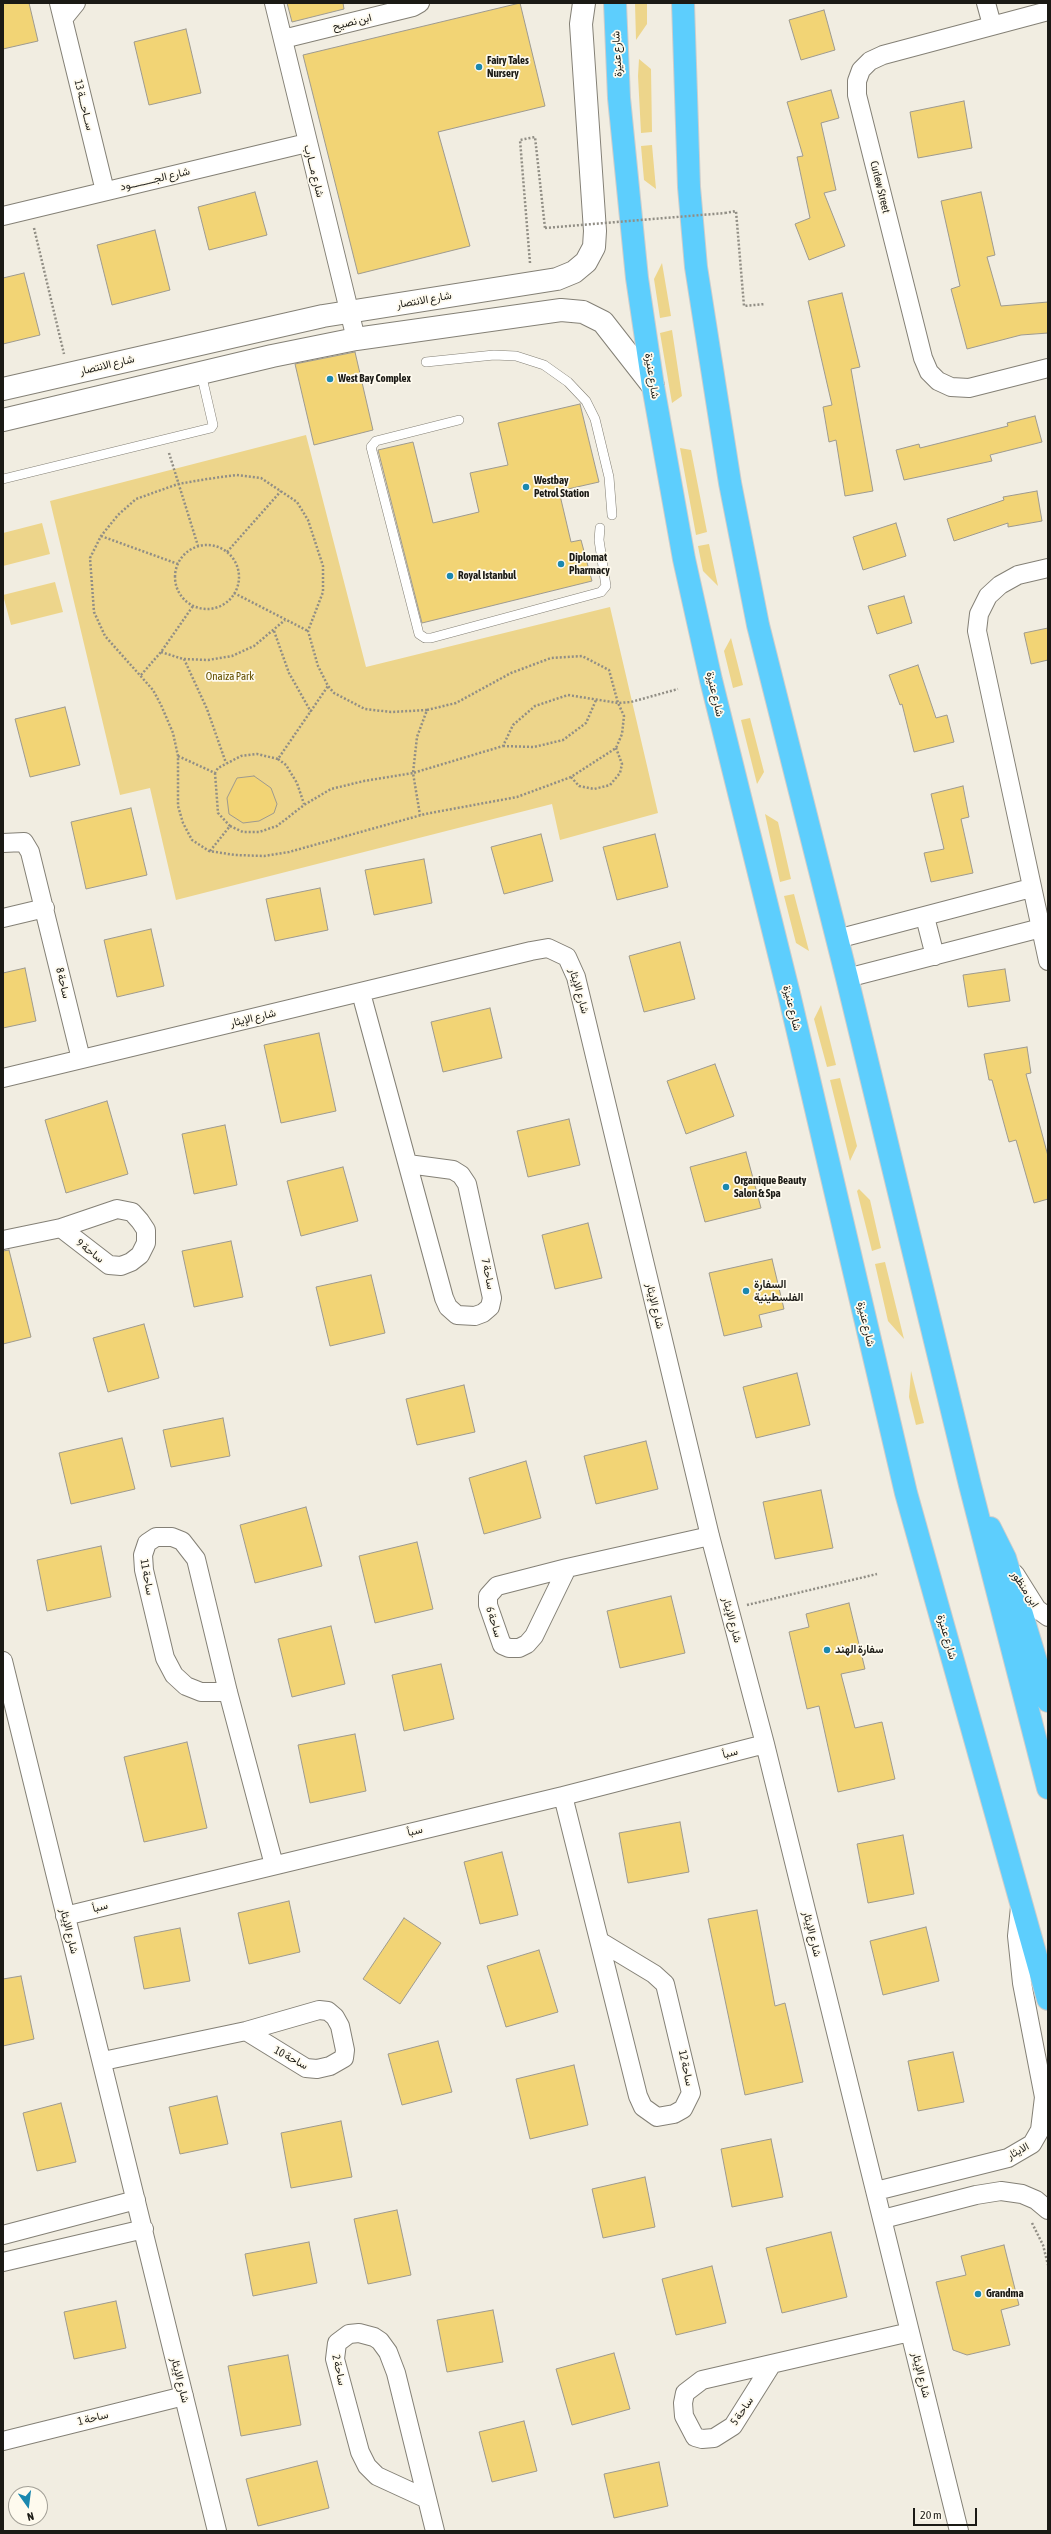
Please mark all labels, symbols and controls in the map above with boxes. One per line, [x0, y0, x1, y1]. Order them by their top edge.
street label: ابن نصيح [331, 11, 373, 33]
street label: شارع عنيزة [609, 31, 625, 77]
place label: Fairy Tales Nursery [487, 54, 529, 80]
marker: Fairy Tales Nursery [474, 62, 484, 72]
street label: ســاحـــة 13 [71, 78, 97, 132]
street label: شارع مـــارب [301, 143, 327, 199]
street label: Curlew Street [867, 159, 893, 215]
street label: شارع الجــــــــود [119, 165, 191, 193]
street label: شارع الانتصار [395, 289, 453, 311]
street label: شارع الانتصار [78, 352, 136, 378]
street label: شارع عنيزة [642, 352, 662, 400]
place label: West Bay Complex [338, 372, 411, 386]
marker: West Bay Complex [325, 374, 335, 384]
place label: Westbay Petrol Station [534, 474, 589, 500]
marker: Westbay Petrol Station [521, 482, 531, 492]
place label: Diplomat Pharmacy [569, 551, 610, 577]
marker: Diplomat Pharmacy [556, 559, 566, 569]
place label: Royal Istanbul [458, 569, 516, 583]
marker: Royal Istanbul [445, 571, 455, 581]
park label: Onaiza Park [206, 670, 254, 684]
street label: شارع عنيزة [703, 670, 727, 718]
street label: ساحة 8 [53, 966, 73, 1000]
street label: شارع الإيثار [566, 967, 592, 1015]
street label: شارع عنيزة [780, 984, 804, 1032]
street label: شارع الإيثار [229, 1006, 277, 1030]
place label: Organique Beauty Salon & Spa [734, 1174, 806, 1200]
marker: Organique Beauty Salon & Spa [721, 1182, 731, 1192]
street label: ساحة 9 [74, 1236, 106, 1266]
street label: ساحة 7 [479, 1257, 497, 1291]
place label: السفارة الفلسطينية [754, 1278, 803, 1304]
street label: شارع الإيثار [643, 1282, 667, 1330]
marker: السفارة الفلسطينية [741, 1286, 751, 1296]
street label: شارع عنيزة [854, 1300, 878, 1348]
street label: ساحة 11 [137, 1558, 157, 1596]
street label: ابن منظور [1008, 1568, 1042, 1610]
street label: شارع الإيثار [720, 1596, 744, 1644]
street label: ساحة 6 [483, 1605, 505, 1639]
street label: شارع عنيزة [934, 1613, 960, 1661]
place label: سفارة الهند [835, 1643, 884, 1657]
marker: سفارة الهند [822, 1645, 832, 1655]
street label: سبأ [721, 1745, 739, 1761]
street label: سبأ [406, 1823, 424, 1839]
street label: سبأ [91, 1899, 109, 1915]
street label: شارع الإيثار [57, 1907, 81, 1955]
street label: شارع الإيثار [800, 1910, 824, 1958]
street label: ساحة 10 [272, 2044, 310, 2072]
street label: ساحة 12 [676, 2049, 696, 2087]
street label: الايثار [1005, 2140, 1031, 2162]
place label: Grandma [986, 2287, 1024, 2301]
marker: Grandma [973, 2289, 983, 2299]
street label: شارع الإيثار [909, 2351, 933, 2399]
street label: ساحة 2 [329, 2353, 349, 2387]
street label: شارع الإيثار [168, 2356, 192, 2404]
street label: ساحة 5 [728, 2394, 756, 2428]
street label: ساحة 1 [76, 2408, 110, 2428]
north arrow [8, 2486, 48, 2526]
scale bar [915, 2500, 979, 2526]
text: 20 m [920, 2508, 942, 2522]
text: N [26, 2510, 35, 2523]

